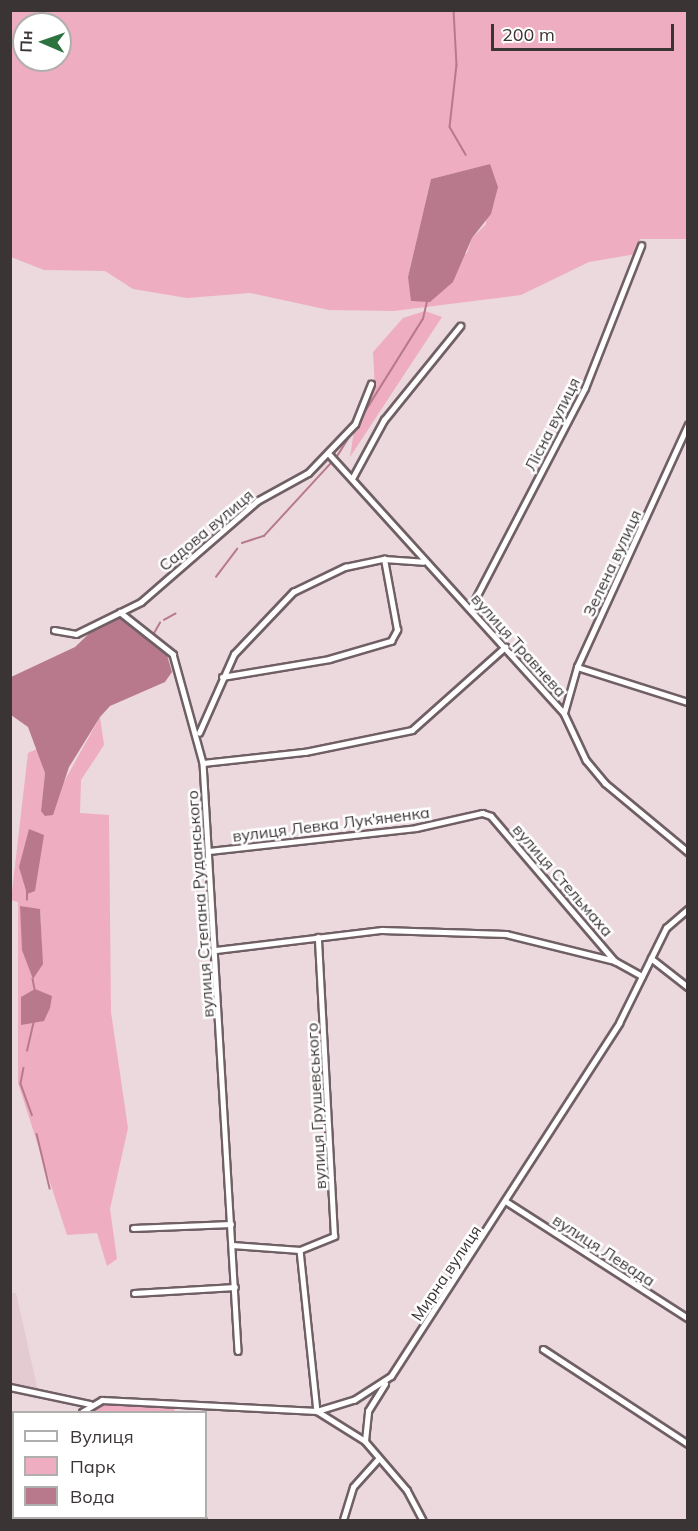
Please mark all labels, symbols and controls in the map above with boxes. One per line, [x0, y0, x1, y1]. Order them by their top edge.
north arrow [12, 12, 72, 72]
scale bar [494, 12, 677, 50]
text: 200 m [502, 23, 555, 46]
text: Пн [16, 30, 36, 53]
street label: Лісна вулиця [520, 374, 584, 474]
street label: Садова вулиця [155, 485, 257, 575]
street label: Зелена вулиця [579, 507, 645, 619]
street label: вулиця Травнева [467, 589, 571, 701]
street label: вулиця Степана Руданського [182, 790, 218, 1018]
street label: вулиця Левка Лук'яненка [231, 802, 431, 846]
street label: вулиця Стельмаха [509, 820, 617, 940]
street label: вулиця Грушевського [302, 1022, 330, 1190]
street label: вулиця Левада [549, 1210, 659, 1290]
street label: Мирна вулиця [407, 1222, 485, 1324]
legend [12, 1411, 207, 1519]
text: Вулиця [70, 1425, 134, 1448]
text: Парк [70, 1455, 115, 1478]
text: Вода [70, 1485, 115, 1508]

